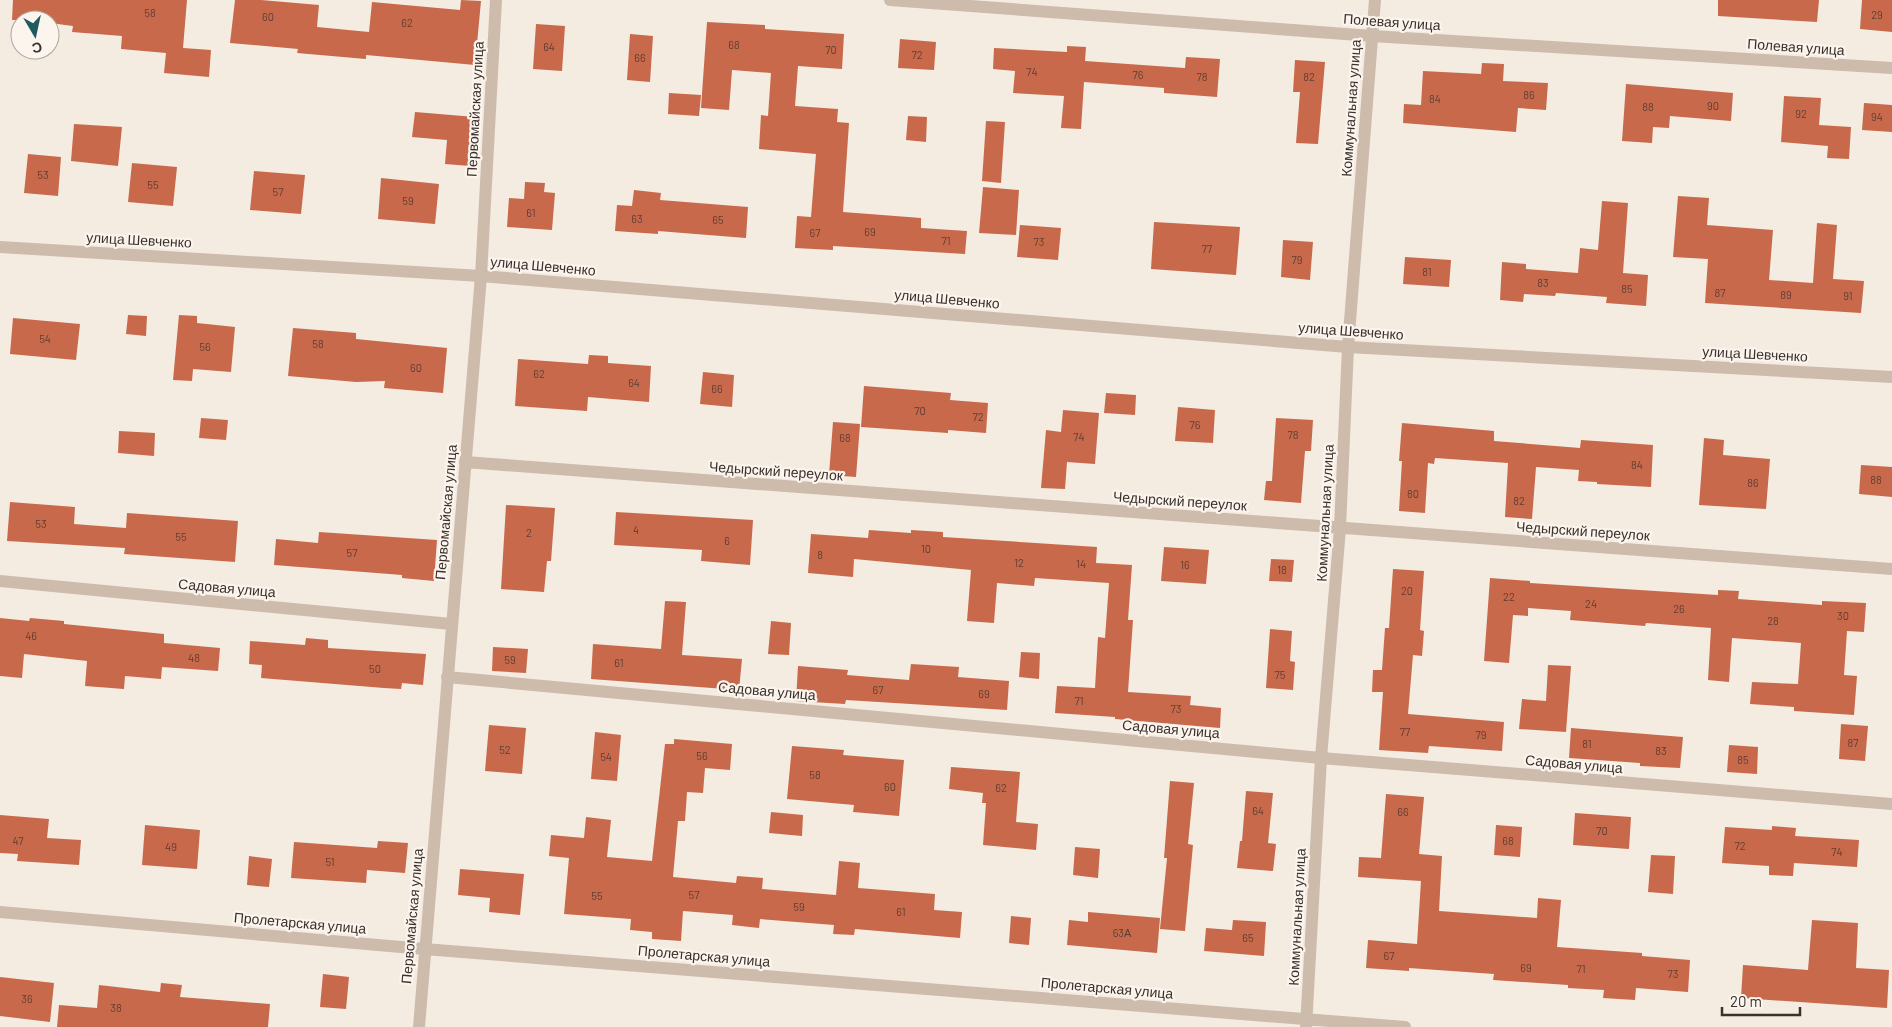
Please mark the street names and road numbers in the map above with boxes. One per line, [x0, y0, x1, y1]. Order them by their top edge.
street label: Полевая улица [1343, 10, 1441, 33]
street label: Полевая улица [1747, 35, 1845, 58]
street label: Коммунальная улица [1337, 38, 1364, 177]
street label: Первомайская улица [462, 40, 487, 177]
street label: улица Шевченко [86, 228, 192, 251]
street label: улица Шевченко [490, 252, 597, 279]
street label: улица Шевченко [894, 285, 1001, 312]
street label: улица Шевченко [1298, 318, 1405, 343]
street label: улица Шевченко [1702, 342, 1808, 365]
street label: Первомайская улица [431, 443, 460, 580]
street label: Коммунальная улица [1312, 444, 1337, 582]
street label: Чедырский переулок [709, 457, 844, 484]
street label: Чедырский переулок [1113, 487, 1248, 514]
street label: Чедырский переулок [1516, 517, 1651, 544]
street label: Садовая улица [178, 575, 277, 600]
street label: Садовая улица [718, 678, 817, 703]
street label: Садовая улица [1122, 716, 1221, 741]
street label: Садовая улица [1525, 751, 1624, 776]
street label: Первомайская улица [397, 847, 426, 984]
street label: Коммунальная улица [1284, 848, 1309, 986]
street label: Пролетарская улица [233, 908, 367, 937]
street label: Пролетарская улица [637, 941, 771, 970]
street label: Пролетарская улица [1040, 973, 1174, 1002]

